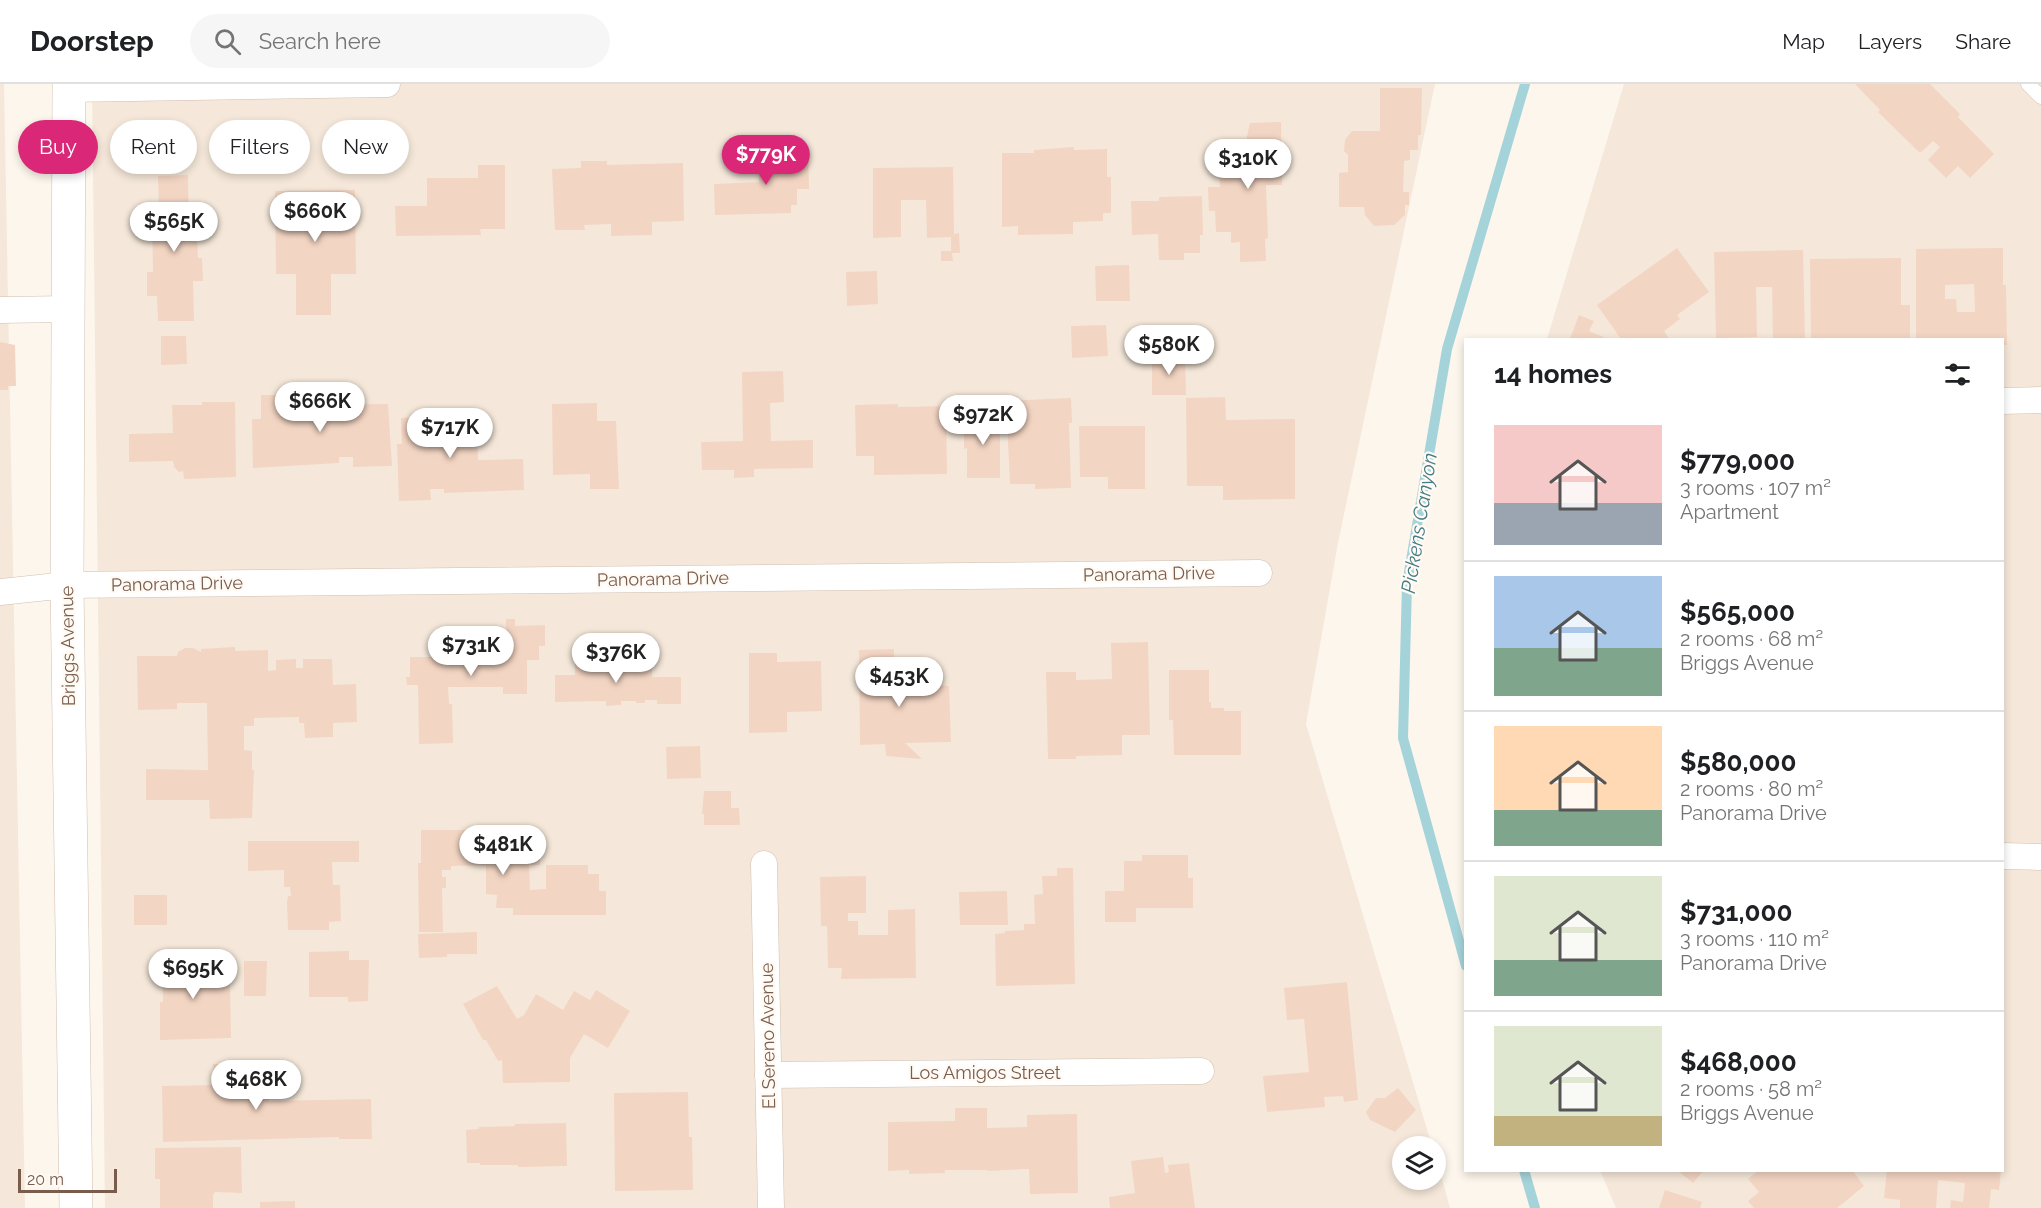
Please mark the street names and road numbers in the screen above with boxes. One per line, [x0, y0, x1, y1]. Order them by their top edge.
street label: Panorama Drive [1083, 562, 1216, 585]
street label: Panorama Drive [597, 567, 730, 590]
street label: Panorama Drive [111, 572, 244, 595]
street label: Briggs Avenue [56, 585, 79, 706]
street label: El Sereno Avenue [756, 962, 779, 1109]
street label: Los Amigos Street [909, 1062, 1061, 1083]

